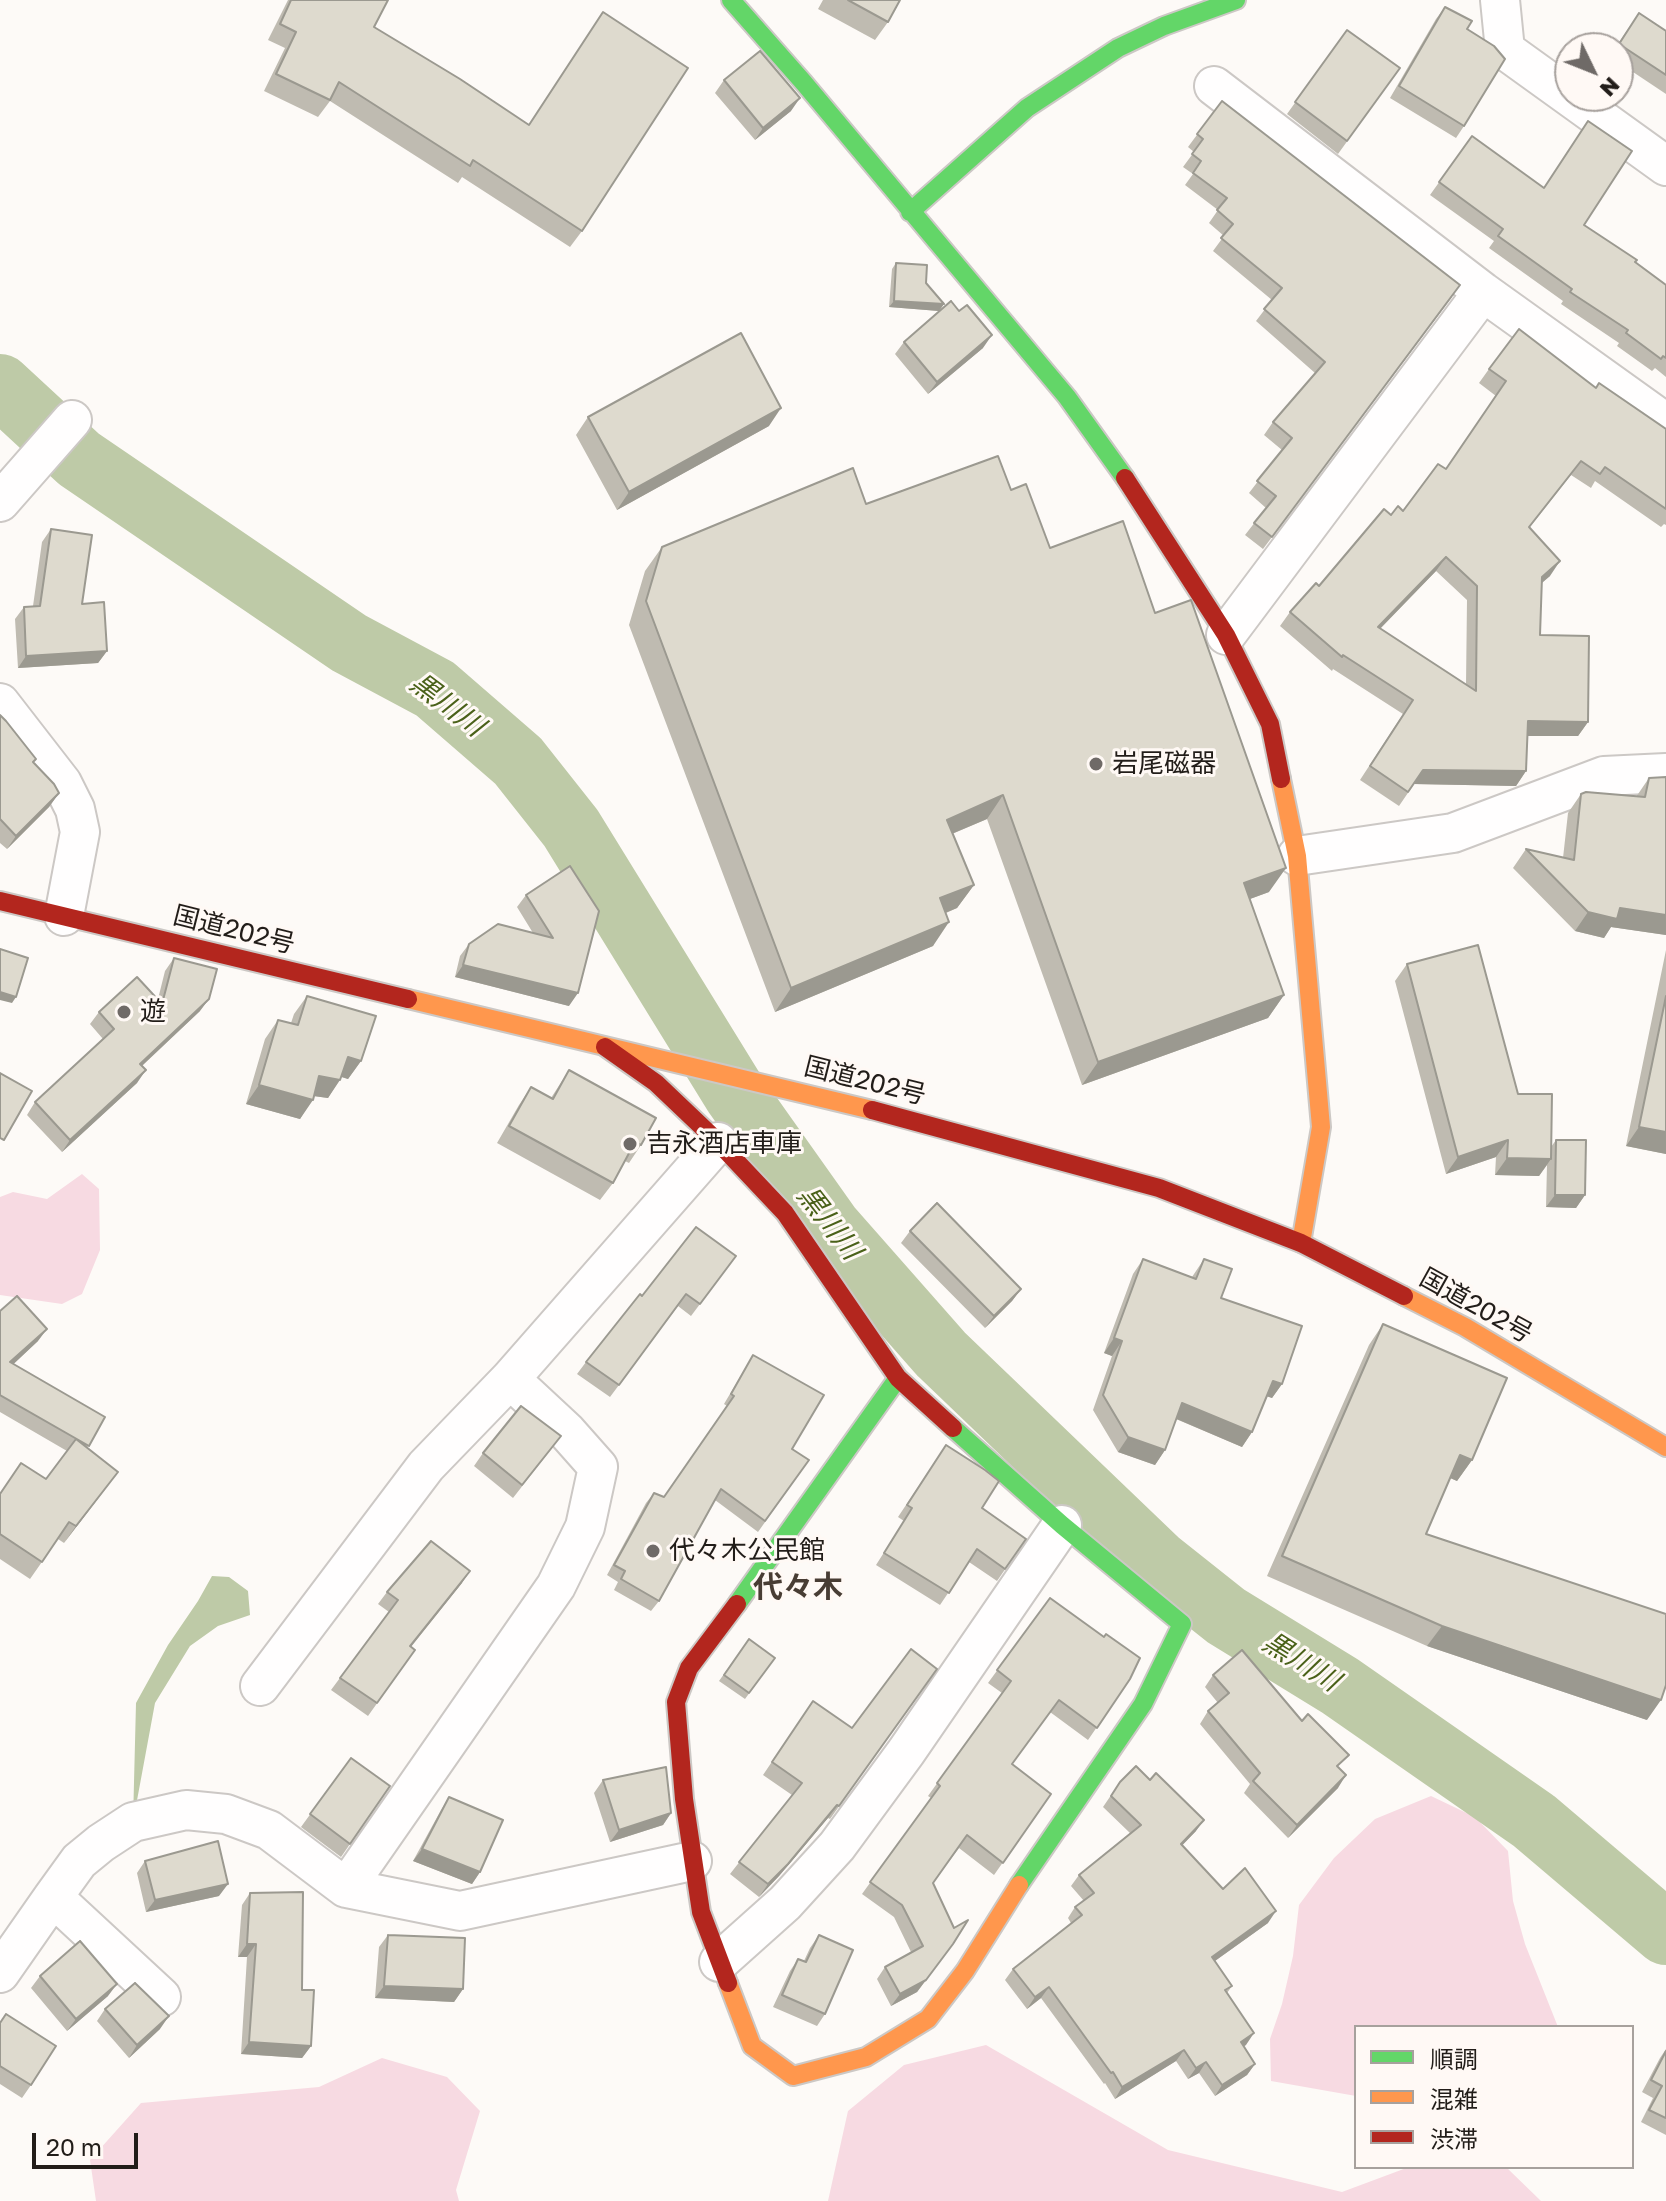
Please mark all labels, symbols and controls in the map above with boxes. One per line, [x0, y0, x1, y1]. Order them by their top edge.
north arrow [1554, 32, 1634, 112]
text: N [1595, 72, 1626, 103]
water label: 黒川川 [403, 666, 491, 744]
place label: 岩尾磁器 [1112, 748, 1216, 780]
marker: 岩尾磁器 [1087, 755, 1105, 773]
street label: 国道202号 [170, 900, 298, 960]
place label: 遊 [140, 996, 166, 1028]
marker: 遊 [115, 1003, 133, 1021]
street label: 国道202号 [801, 1051, 929, 1111]
place label: 吉永酒店車庫 [646, 1128, 802, 1160]
marker: 吉永酒店車庫 [621, 1135, 639, 1153]
water label: 黒川川 [790, 1180, 868, 1266]
street label: 国道202号 [1414, 1262, 1538, 1350]
place label: 代々木公民館 [669, 1535, 825, 1567]
marker: 代々木公民館 [644, 1542, 662, 1560]
district label: 代々木 [753, 1569, 843, 1605]
water label: 黒川川 [1256, 1625, 1346, 1699]
legend [1354, 2025, 1634, 2169]
text: 順調 [1430, 2044, 1478, 2073]
text: 混雑 [1430, 2084, 1478, 2113]
scale bar [36, 2117, 142, 2167]
text: 渋滞 [1430, 2124, 1478, 2153]
text: 20 m [46, 2132, 102, 2161]

